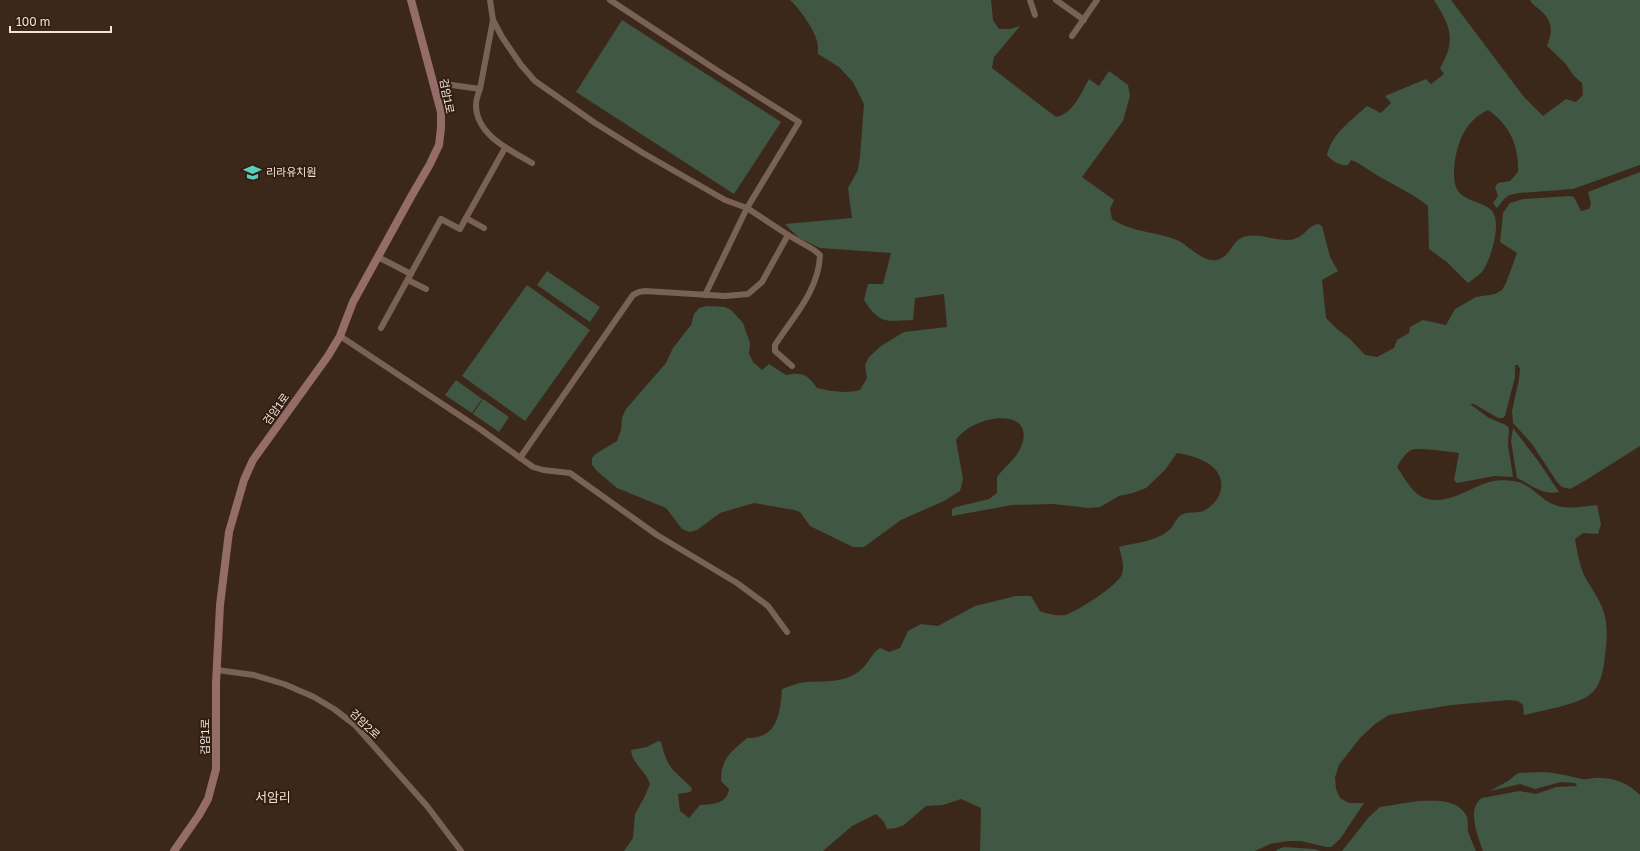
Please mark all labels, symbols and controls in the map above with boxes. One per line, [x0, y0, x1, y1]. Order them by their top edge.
scale bar [10, 8, 111, 34]
text: 100 m [16, 14, 50, 29]
street label: 검암1로 [438, 77, 457, 115]
school or university icon: 리라유치원 [243, 162, 263, 182]
place label: 리라유치원 [266, 165, 317, 178]
street label: 검암1로 [260, 390, 291, 427]
street label: 검암2로 [348, 706, 383, 741]
street label: 검암1로 [198, 719, 211, 755]
district label: 서암리 [255, 789, 291, 805]

